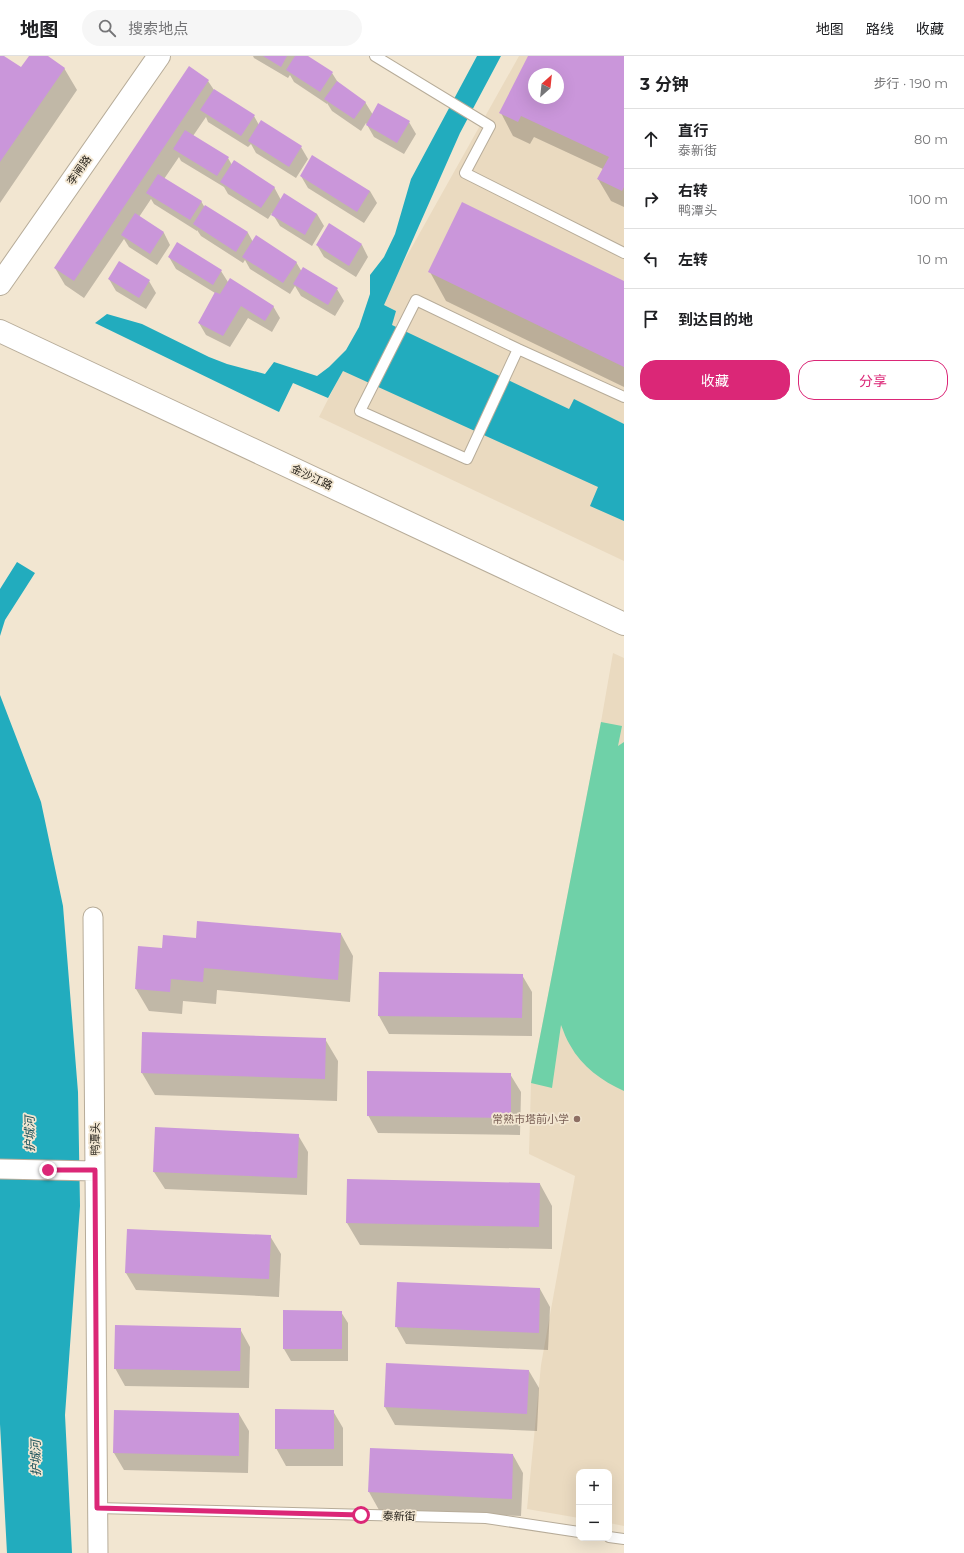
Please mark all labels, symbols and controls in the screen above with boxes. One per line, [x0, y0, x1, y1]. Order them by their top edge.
search box [82, 10, 362, 46]
icon: search [96, 17, 118, 39]
text: 地图 [20, 18, 58, 41]
text: 搜索地点 [128, 19, 188, 38]
text: 地图 [816, 20, 844, 38]
text: 路线 [866, 20, 894, 38]
text: 收藏 [916, 20, 944, 38]
north arrow [528, 68, 564, 104]
text: 3 分钟 [640, 74, 689, 94]
text: 步行 · 190 m [873, 75, 948, 91]
text: 直行 [678, 121, 708, 140]
icon: ahead [640, 128, 662, 150]
text: 80 m [914, 131, 948, 147]
text: 泰新街 [678, 142, 717, 158]
street label: 李闸路 [64, 152, 94, 188]
text: 右转 [678, 181, 708, 200]
icon: right [640, 188, 662, 210]
text: 100 m [909, 191, 948, 207]
text: 鸭潭头 [678, 202, 717, 218]
icon: left [640, 248, 662, 270]
text: 左转 [678, 250, 708, 269]
text: 10 m [918, 251, 948, 267]
icon: arrive [640, 308, 662, 330]
text: 到达目的地 [678, 310, 753, 329]
button: 收藏 [640, 360, 790, 400]
button: 分享 [798, 360, 948, 400]
street label: 金沙江路 [289, 461, 335, 493]
place label: 常熟市塔前小学 [492, 1112, 569, 1126]
water label: 护城河 [22, 1114, 37, 1152]
marker: 常熟市塔前小学 [572, 1114, 582, 1124]
street label: 鸭潭头 [88, 1123, 102, 1156]
route end [39, 1161, 57, 1179]
water label: 护城河 [28, 1438, 43, 1476]
map controls [576, 1469, 612, 1541]
button: + [576, 1469, 612, 1505]
button: − [576, 1505, 612, 1541]
route start [352, 1506, 370, 1524]
street label: 泰新街 [382, 1509, 416, 1523]

